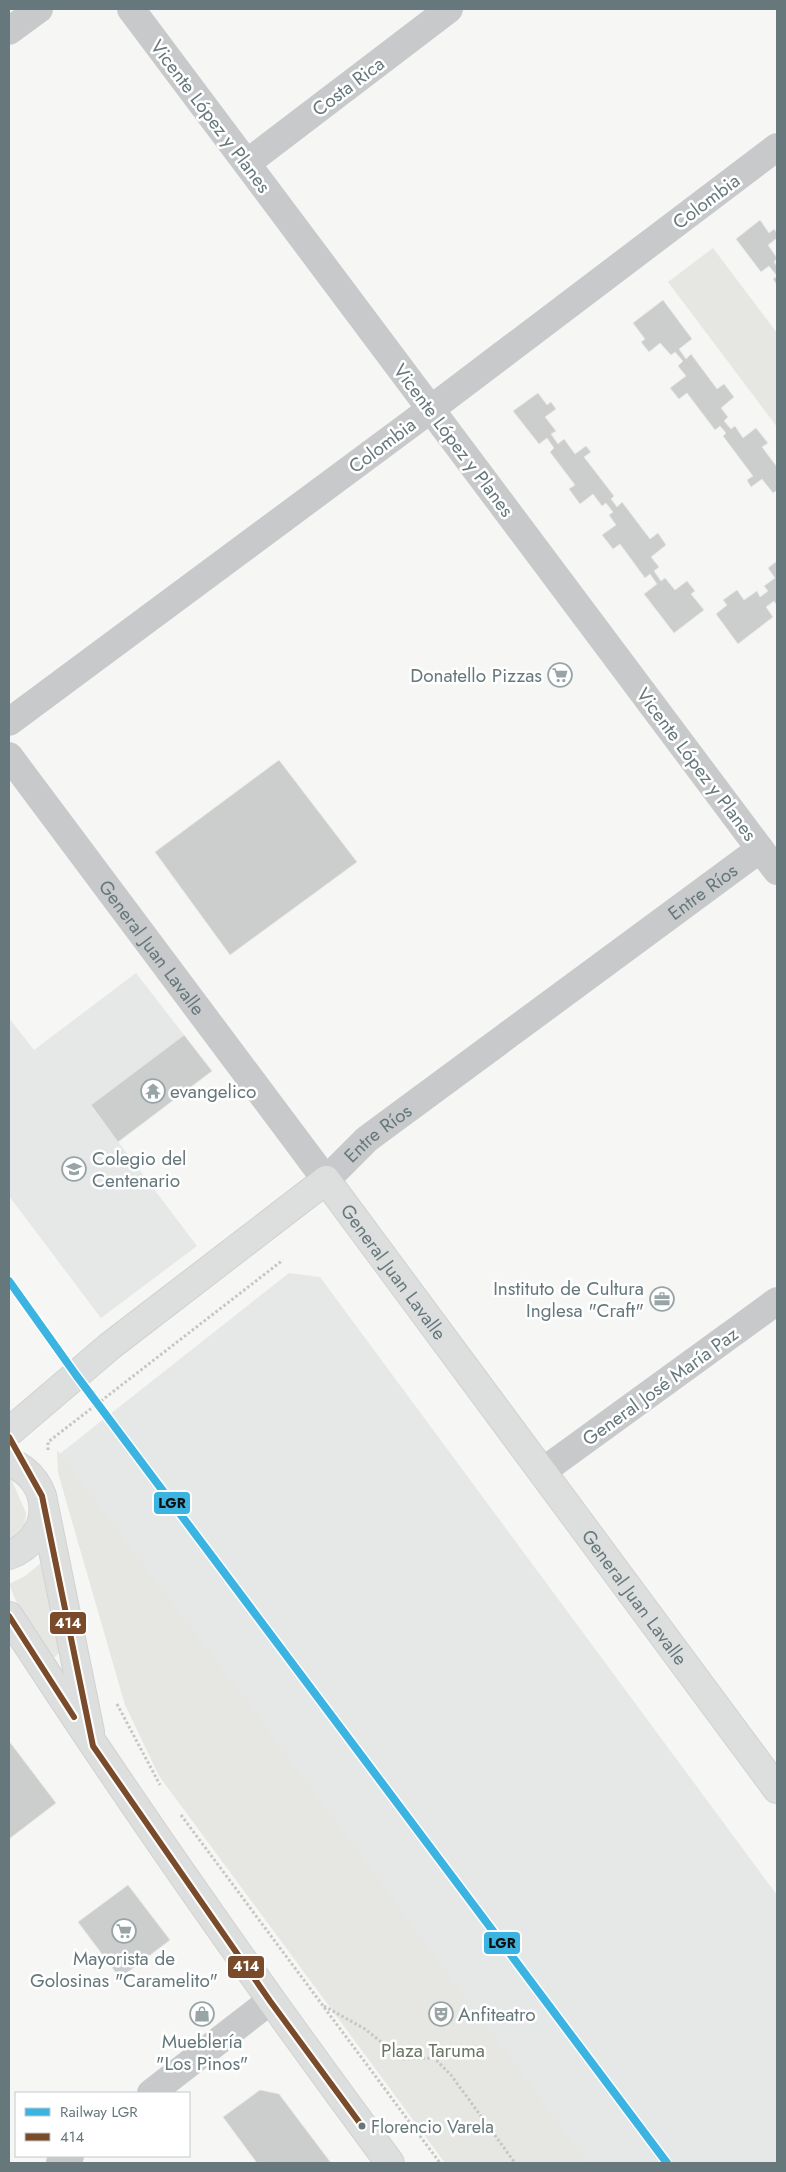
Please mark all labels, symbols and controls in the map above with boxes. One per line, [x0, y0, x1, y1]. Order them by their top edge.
street label: Vicente López y Planes [144, 34, 277, 199]
street label: Costa Rica [307, 50, 390, 123]
street label: Colombia [667, 167, 746, 236]
street label: Vicente López y Planes [387, 358, 520, 523]
street label: Colombia [343, 411, 422, 480]
place label: Donatello Pizzas [410, 662, 542, 689]
supermarket icon: Donatello Pizzas [547, 662, 573, 688]
street label: Vicente López y Planes [630, 682, 763, 847]
street label: Entre Ríos [662, 857, 743, 927]
street label: General Juan Lavalle [92, 874, 211, 1021]
temple icon: evangelico [140, 1078, 166, 1104]
place label: evangelico [170, 1078, 256, 1105]
street label: Entre Ríos [338, 1097, 418, 1169]
place label: Colegio del Centenario [92, 1145, 186, 1194]
school or university icon: Colegio del Centenario [61, 1156, 87, 1182]
street label: General Juan Lavalle [334, 1198, 453, 1346]
place label: Instituto de Cultura Inglesa "Craft" [493, 1275, 644, 1324]
office icon: Instituto de Cultura Inglesa "Craft" [649, 1286, 675, 1312]
street label: General José María Paz [577, 1320, 744, 1452]
line badge: LGR [153, 1491, 191, 1515]
text: LGR [158, 1493, 186, 1513]
street label: General Juan Lavalle [575, 1524, 694, 1671]
line badge: 414 [49, 1611, 87, 1635]
text: 414 [55, 1613, 82, 1633]
supermarket icon: Mayorista de Golosinas "Caramelito" [111, 1918, 137, 1944]
line badge: LGR [483, 1931, 521, 1955]
text: LGR [488, 1933, 516, 1953]
place label: Mayorista de Golosinas "Caramelito" [30, 1945, 218, 1994]
line badge: 414 [227, 1955, 265, 1979]
text: 414 [233, 1956, 260, 1976]
shop icon: Mueblería "Los Pinos" [189, 2001, 215, 2027]
theatre icon: Anfiteatro [428, 2001, 454, 2027]
place label: Anfiteatro [458, 2001, 536, 2028]
place label: Mueblería "Los Pinos" [156, 2028, 248, 2077]
park label: Plaza Taruma [381, 2037, 485, 2064]
legend [15, 2092, 190, 2157]
text: Railway LGR [60, 2101, 138, 2123]
place label: Florencio Varela [371, 2114, 494, 2140]
marker: Florencio Varela [357, 2121, 367, 2131]
text: 414 [60, 2126, 84, 2148]

